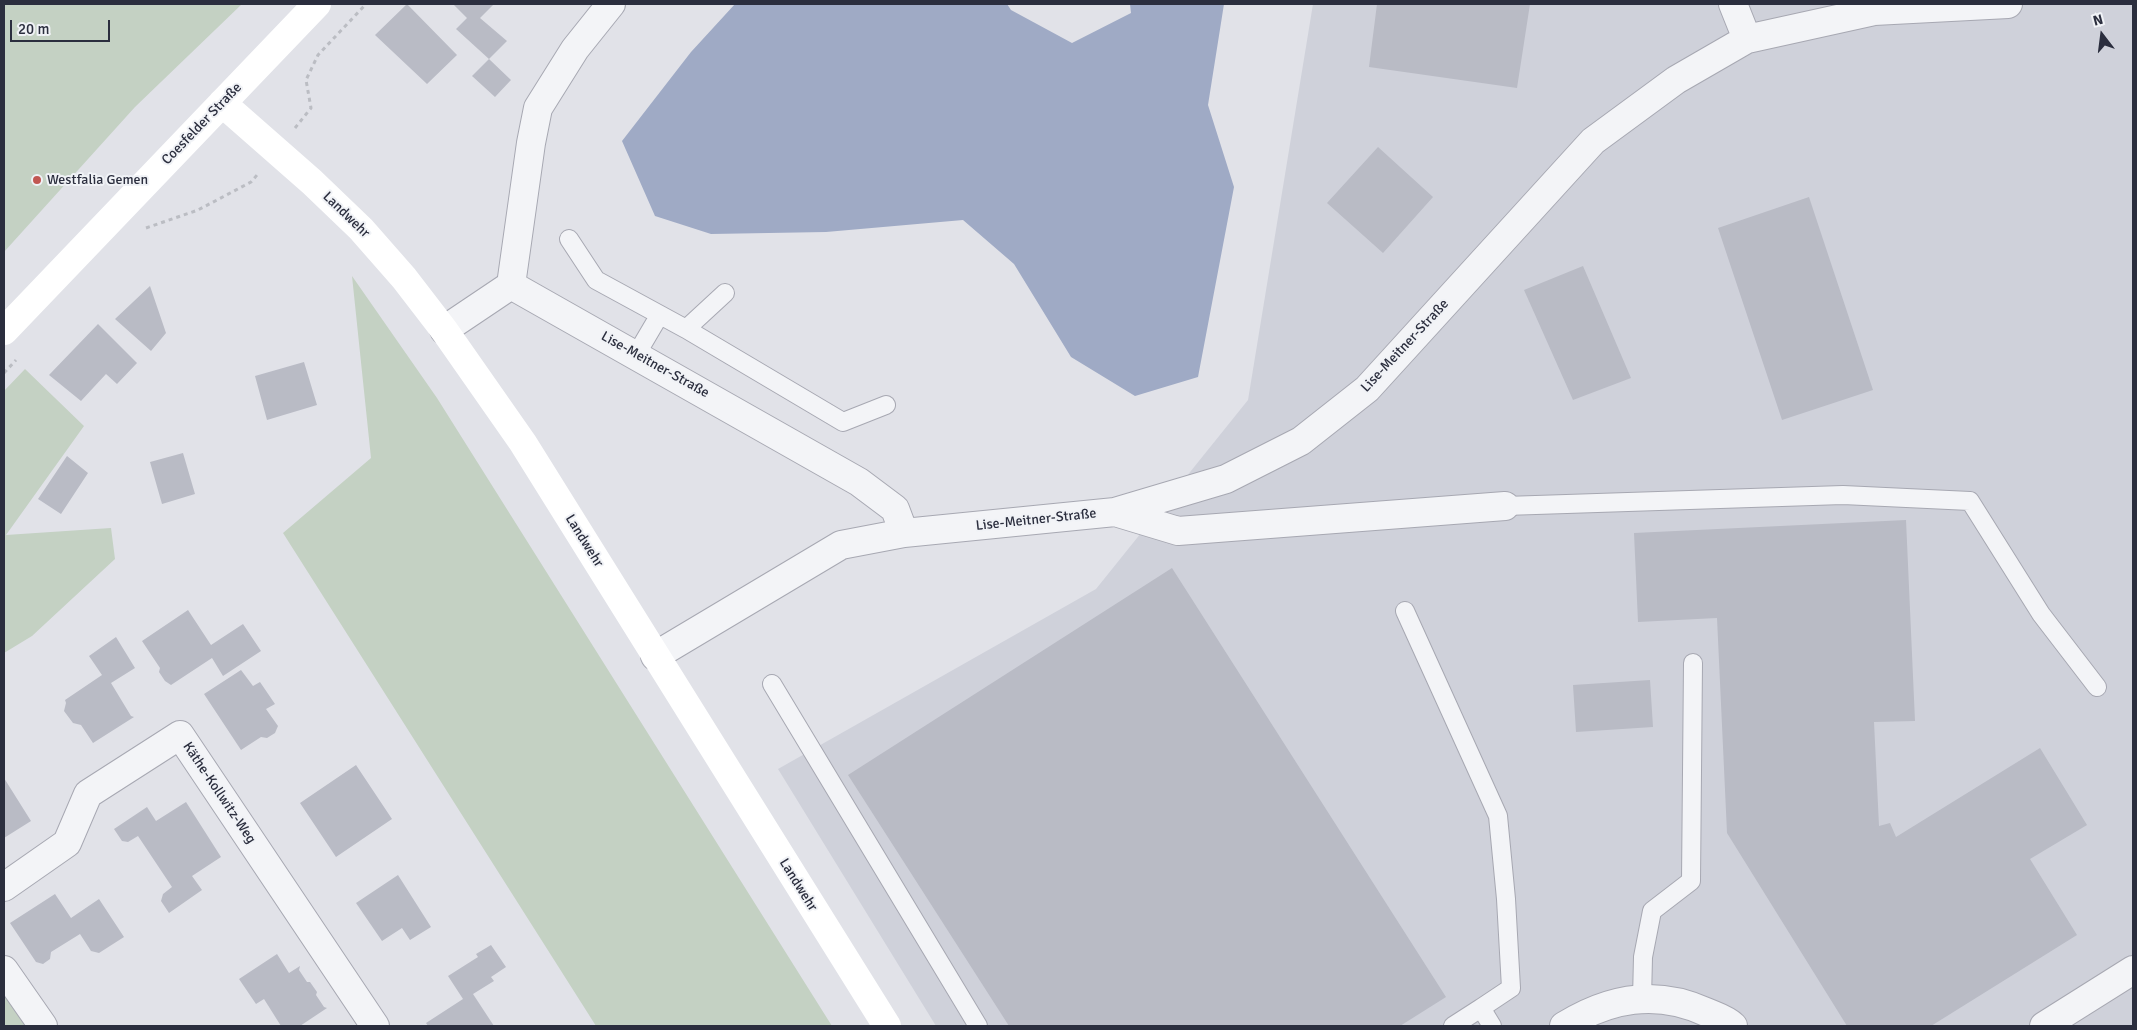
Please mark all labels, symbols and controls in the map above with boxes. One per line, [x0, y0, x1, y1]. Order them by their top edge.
scale bar [12, 10, 112, 42]
north arrow [2077, 10, 2127, 60]
text: N [2091, 11, 2105, 30]
text: 20 m [18, 20, 49, 38]
street label: Coesfelder Straße [159, 79, 245, 169]
place label: Westfalia Gemen [47, 172, 148, 188]
marker: Westfalia Gemen [31, 174, 43, 186]
street label: Landwehr [319, 188, 373, 242]
street label: Lise-Meitner-Straße [1358, 296, 1452, 396]
street label: Lise-Meitner-Straße [598, 328, 712, 402]
street label: Lise-Meitner-Straße [975, 505, 1097, 535]
street label: Landwehr [561, 512, 607, 570]
street label: Käthe-Kollwitz-Weg [179, 739, 259, 847]
street label: Landwehr [775, 856, 821, 914]

